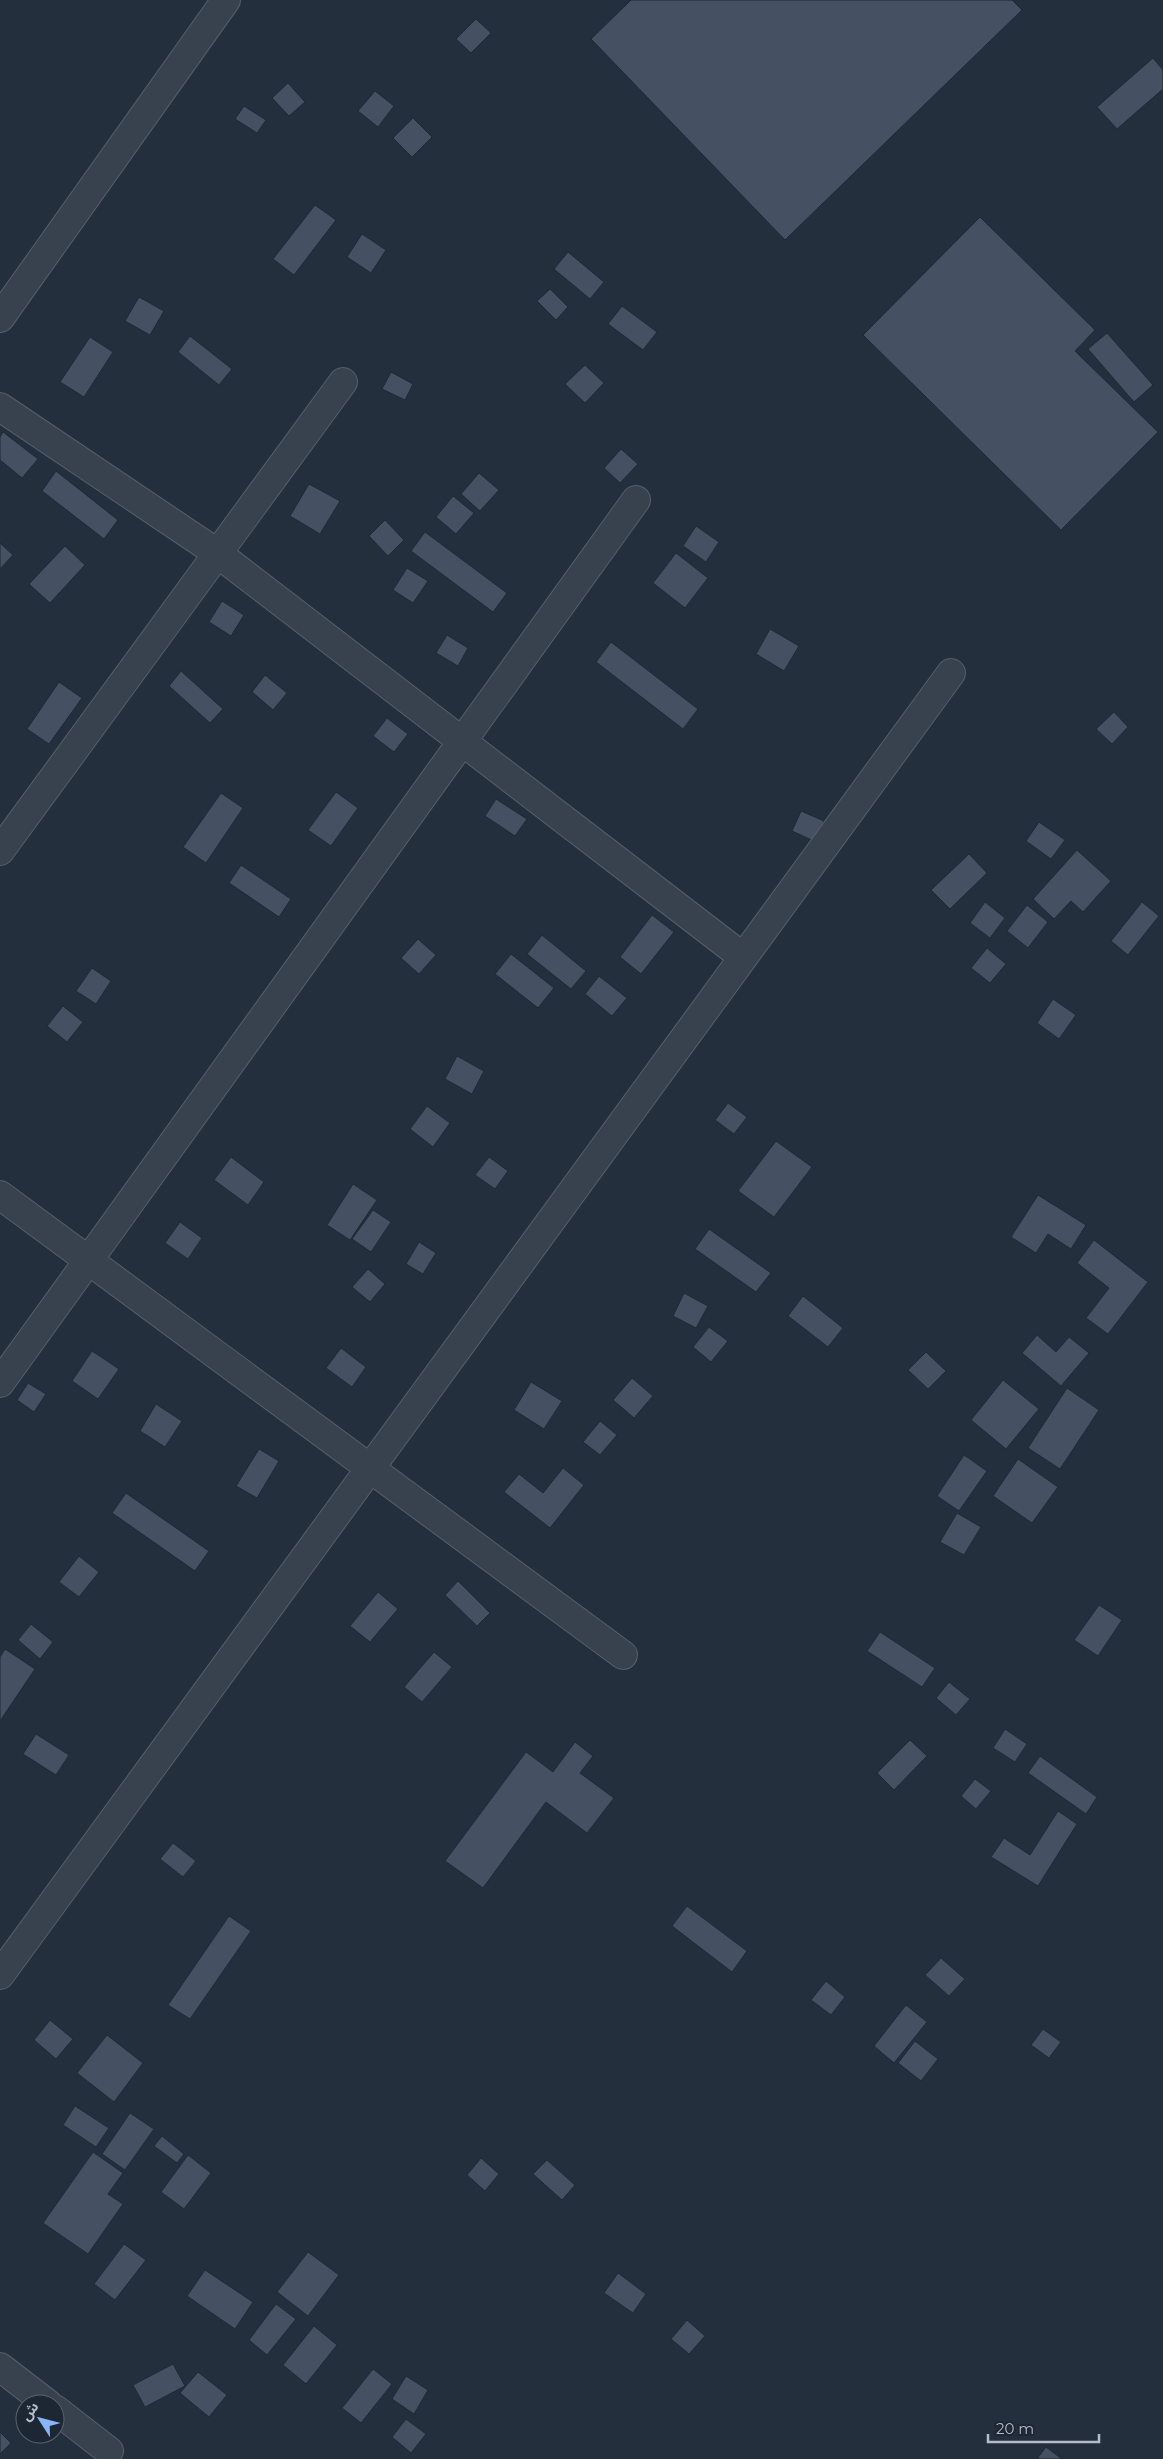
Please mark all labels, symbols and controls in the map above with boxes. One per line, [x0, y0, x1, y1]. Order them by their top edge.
north arrow [15, 2394, 65, 2444]
text: ش [17, 2398, 42, 2424]
scale bar [988, 2412, 1099, 2444]
text: 20 m [996, 2419, 1034, 2438]

